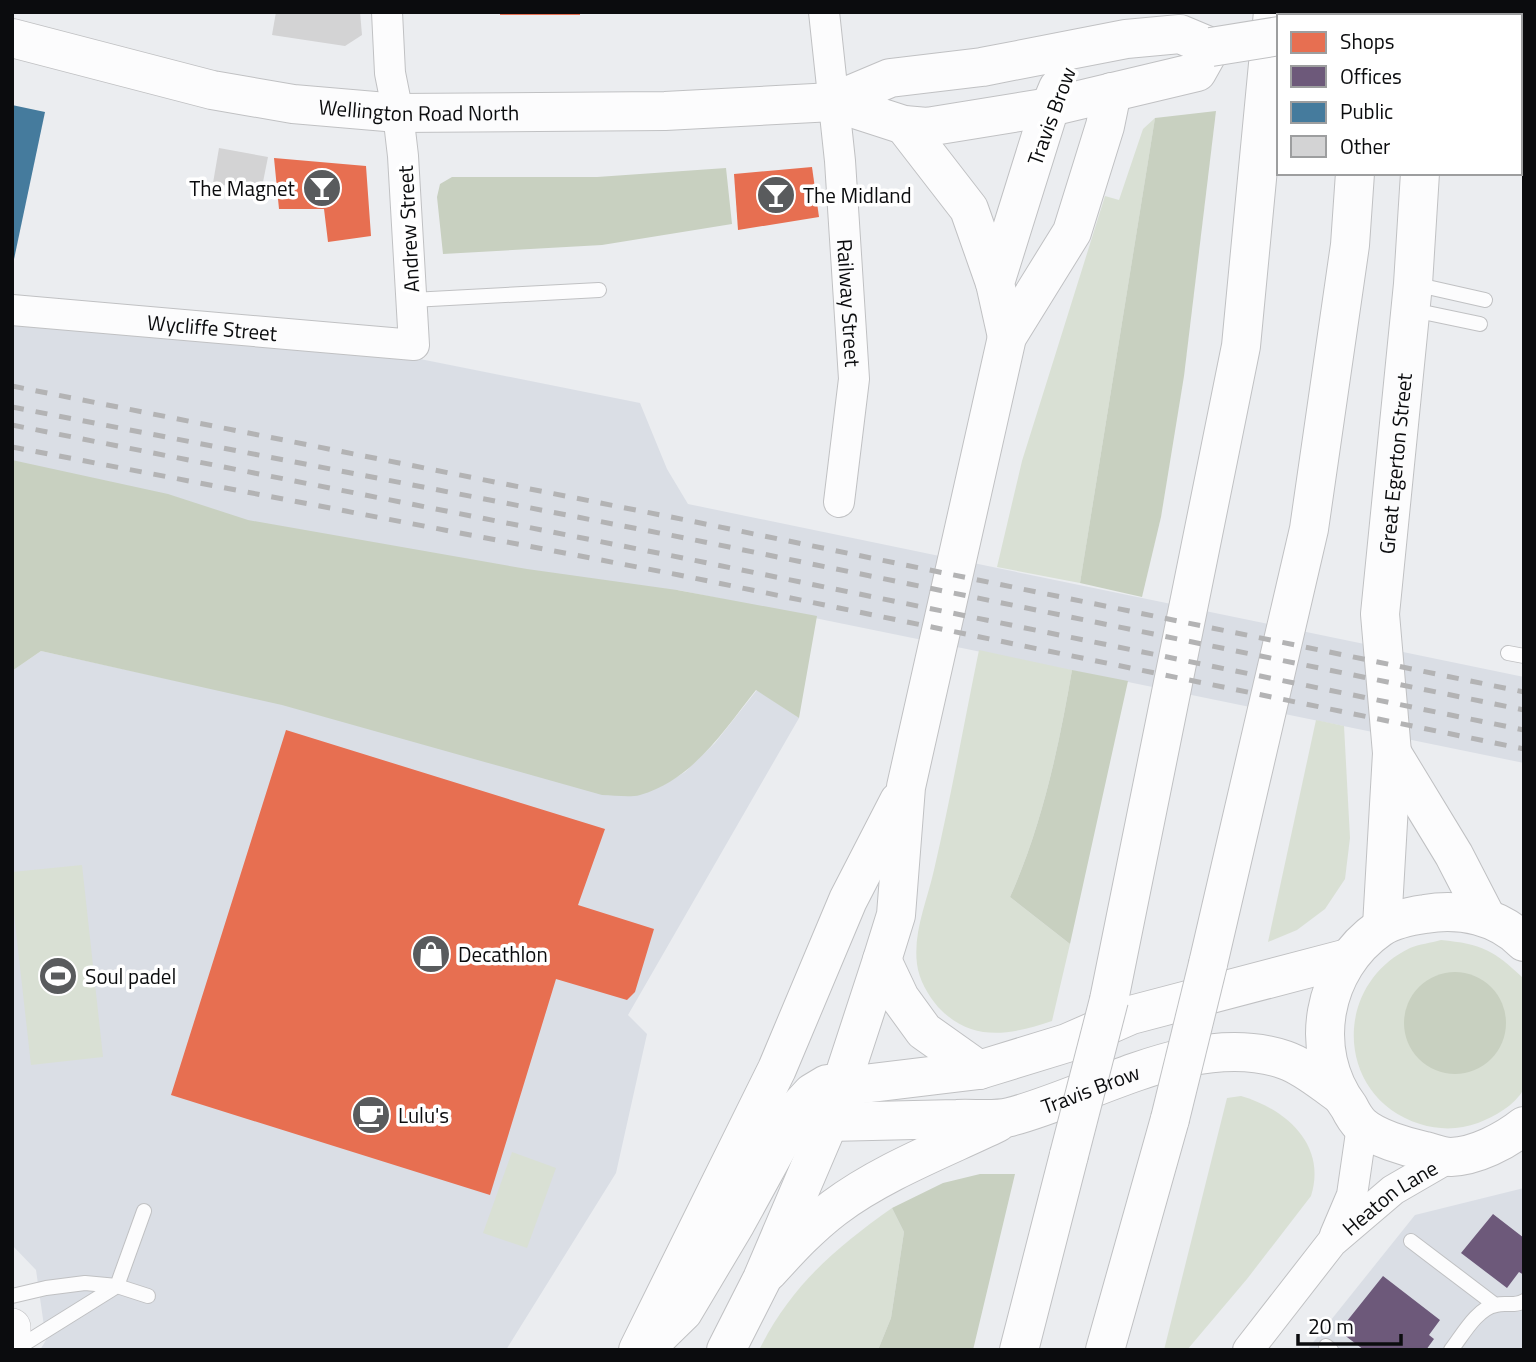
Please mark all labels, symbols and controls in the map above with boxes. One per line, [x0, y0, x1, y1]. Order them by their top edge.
legend [1277, 14, 1522, 175]
text: Shops [1340, 25, 1395, 57]
text: Offices [1340, 60, 1402, 92]
street label: Travis Brow [1018, 62, 1084, 170]
street label: Wellington Road North [317, 90, 519, 129]
text: Public [1340, 95, 1393, 127]
text: Other [1340, 130, 1390, 162]
street label: Andrew Street [389, 164, 427, 293]
bar icon: The Magnet [301, 167, 343, 209]
place label: The Magnet [189, 172, 296, 204]
bar icon: The Midland [755, 174, 797, 216]
place label: The Midland [803, 179, 912, 211]
street label: Railway Street [829, 238, 869, 368]
street label: Wycliffe Street [146, 306, 279, 349]
street label: Great Egerton Street [1370, 371, 1420, 556]
shop icon: Decathlon [410, 933, 452, 975]
place label: Decathlon [458, 938, 548, 970]
sports icon: Soul padel [37, 955, 79, 997]
place label: Soul padel [85, 960, 176, 992]
street label: Travis Brow [1037, 1056, 1144, 1122]
cafe icon: Lulu's [350, 1094, 392, 1136]
place label: Lulu's [398, 1099, 449, 1131]
street label: Heaton Lane [1335, 1152, 1443, 1243]
scale bar [1298, 1302, 1401, 1346]
text: 20 m [1308, 1310, 1354, 1342]

